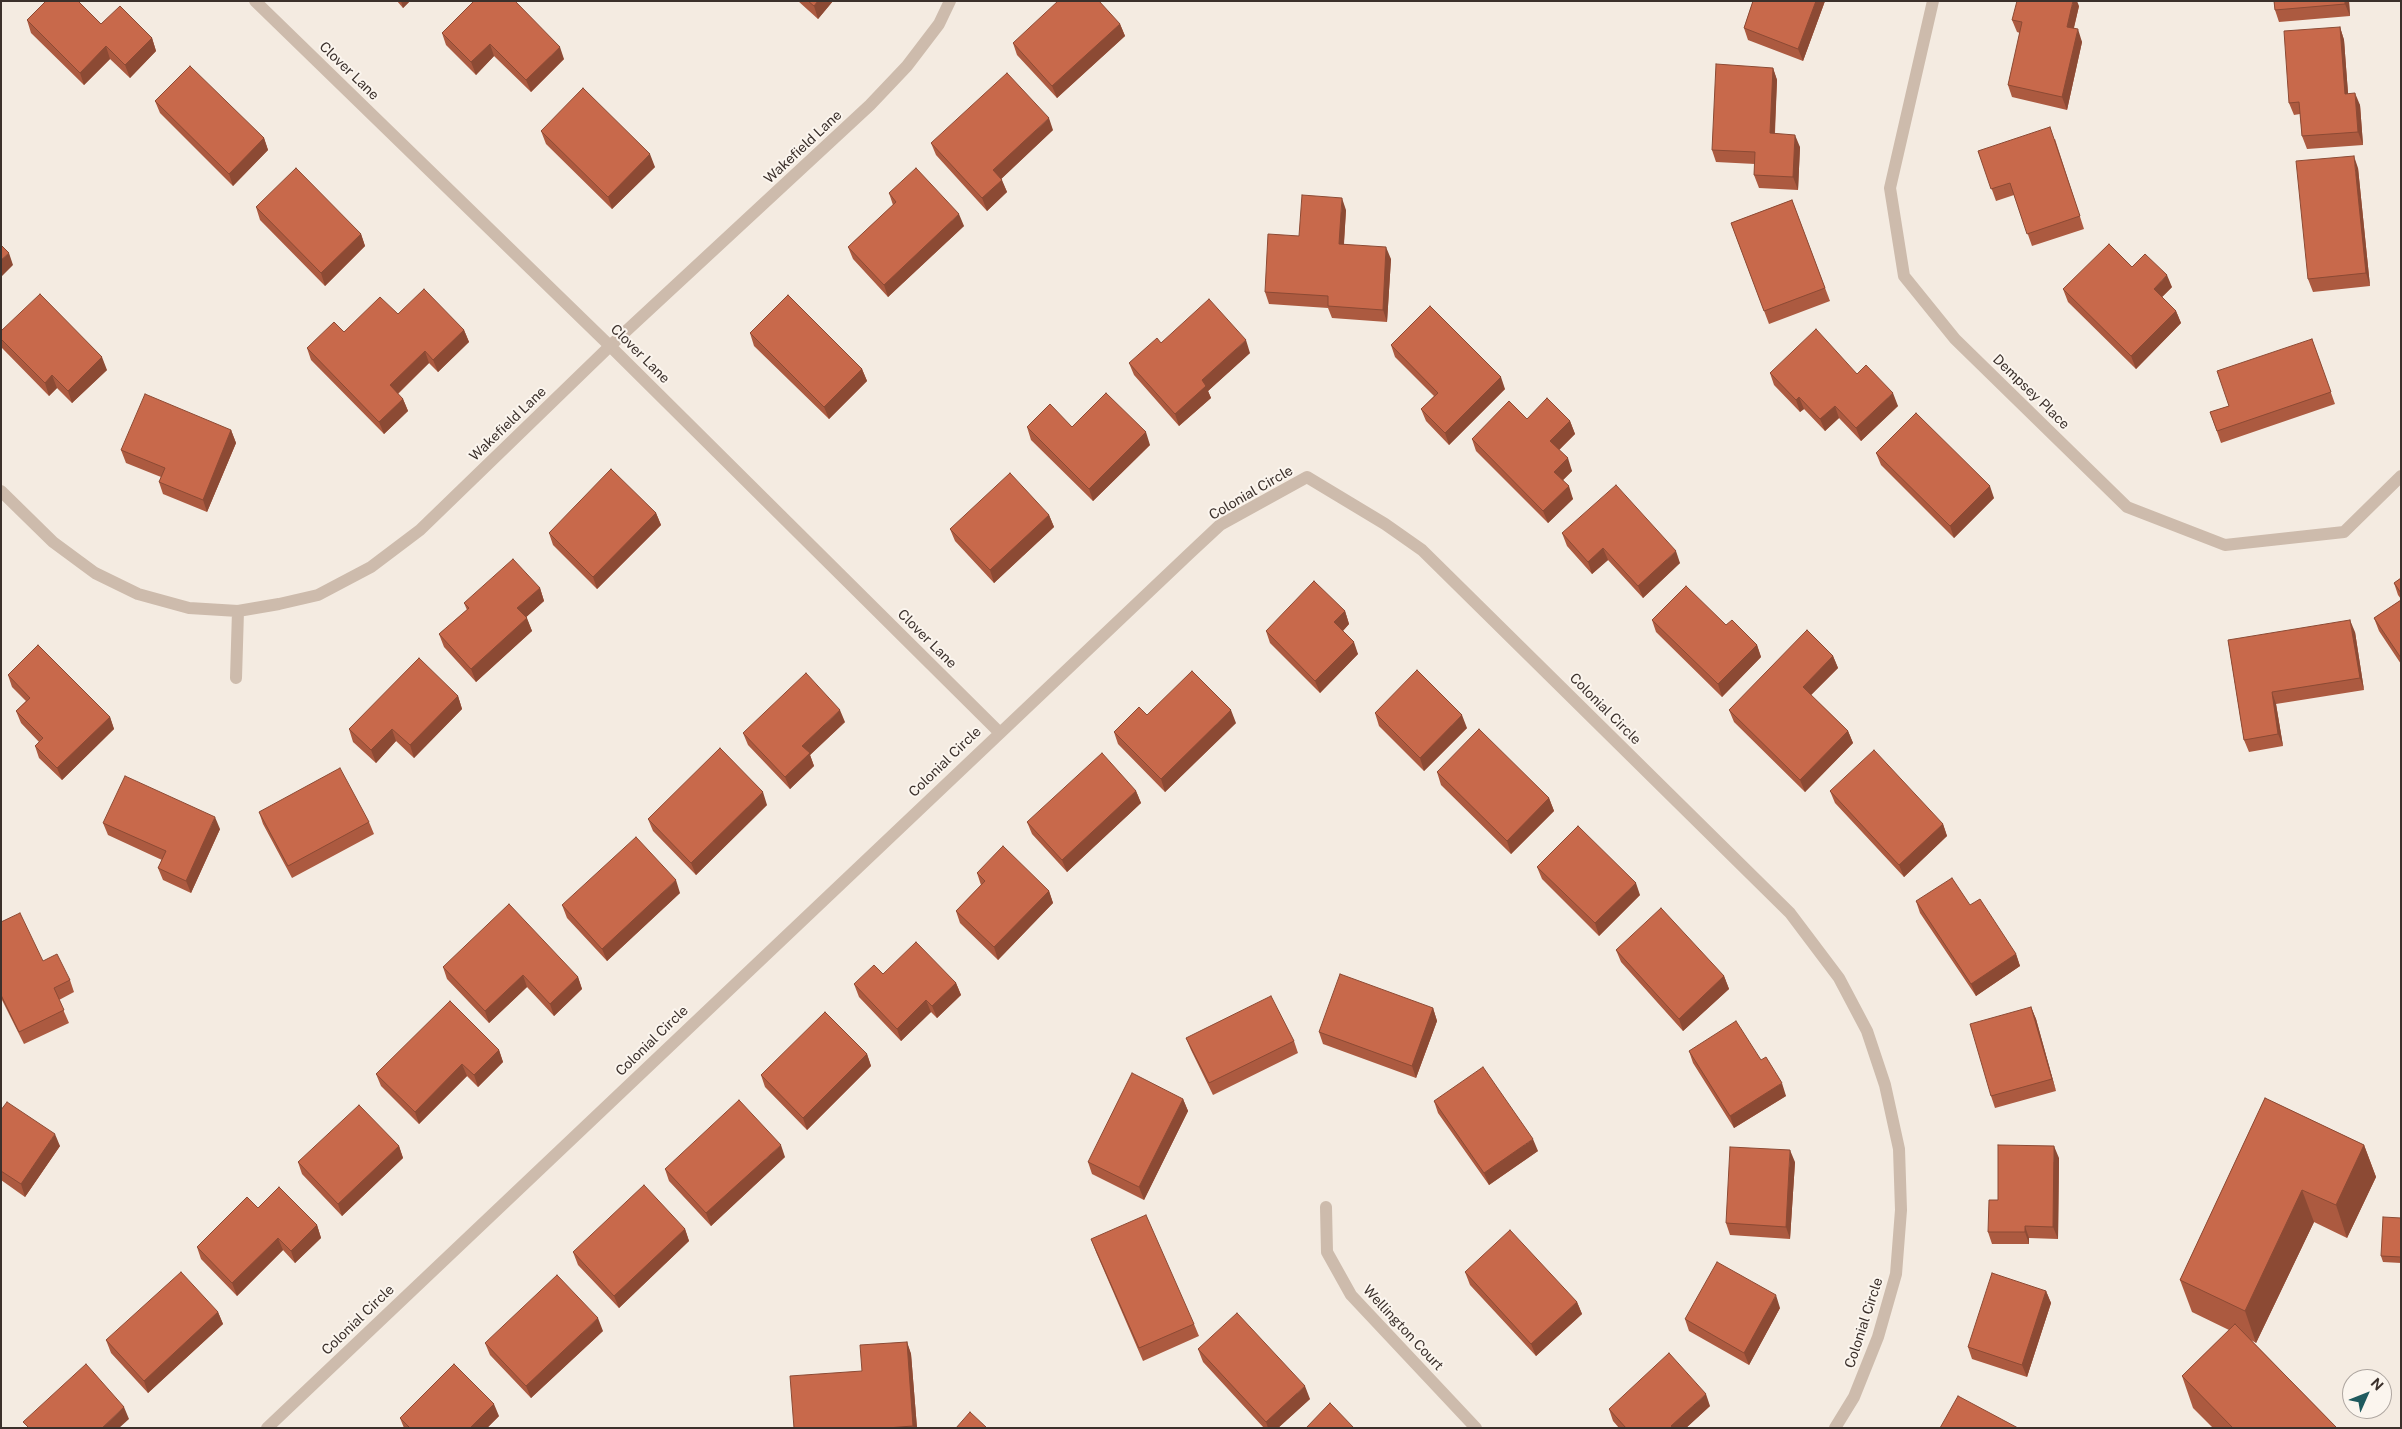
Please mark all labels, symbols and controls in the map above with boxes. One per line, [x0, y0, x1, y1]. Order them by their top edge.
street label: Clover Lane [316, 38, 382, 104]
street label: Wakefield Lane [761, 107, 845, 187]
street label: Clover Lane [607, 321, 673, 387]
street label: Dempsey Place [1989, 351, 2073, 433]
street label: Wakefield Lane [466, 383, 550, 465]
street label: Colonial Circle [1206, 462, 1296, 524]
street label: Clover Lane [894, 606, 960, 672]
street label: Colonial Circle [1566, 670, 1644, 748]
street label: Colonial Circle [905, 723, 985, 801]
street label: Colonial Circle [612, 1002, 692, 1080]
street label: Colonial Circle [1841, 1276, 1887, 1370]
street label: Colonial Circle [318, 1281, 398, 1359]
street label: Wellington Court [1359, 1282, 1447, 1374]
north arrow [2342, 1369, 2392, 1419]
text: N [2368, 1375, 2387, 1394]

